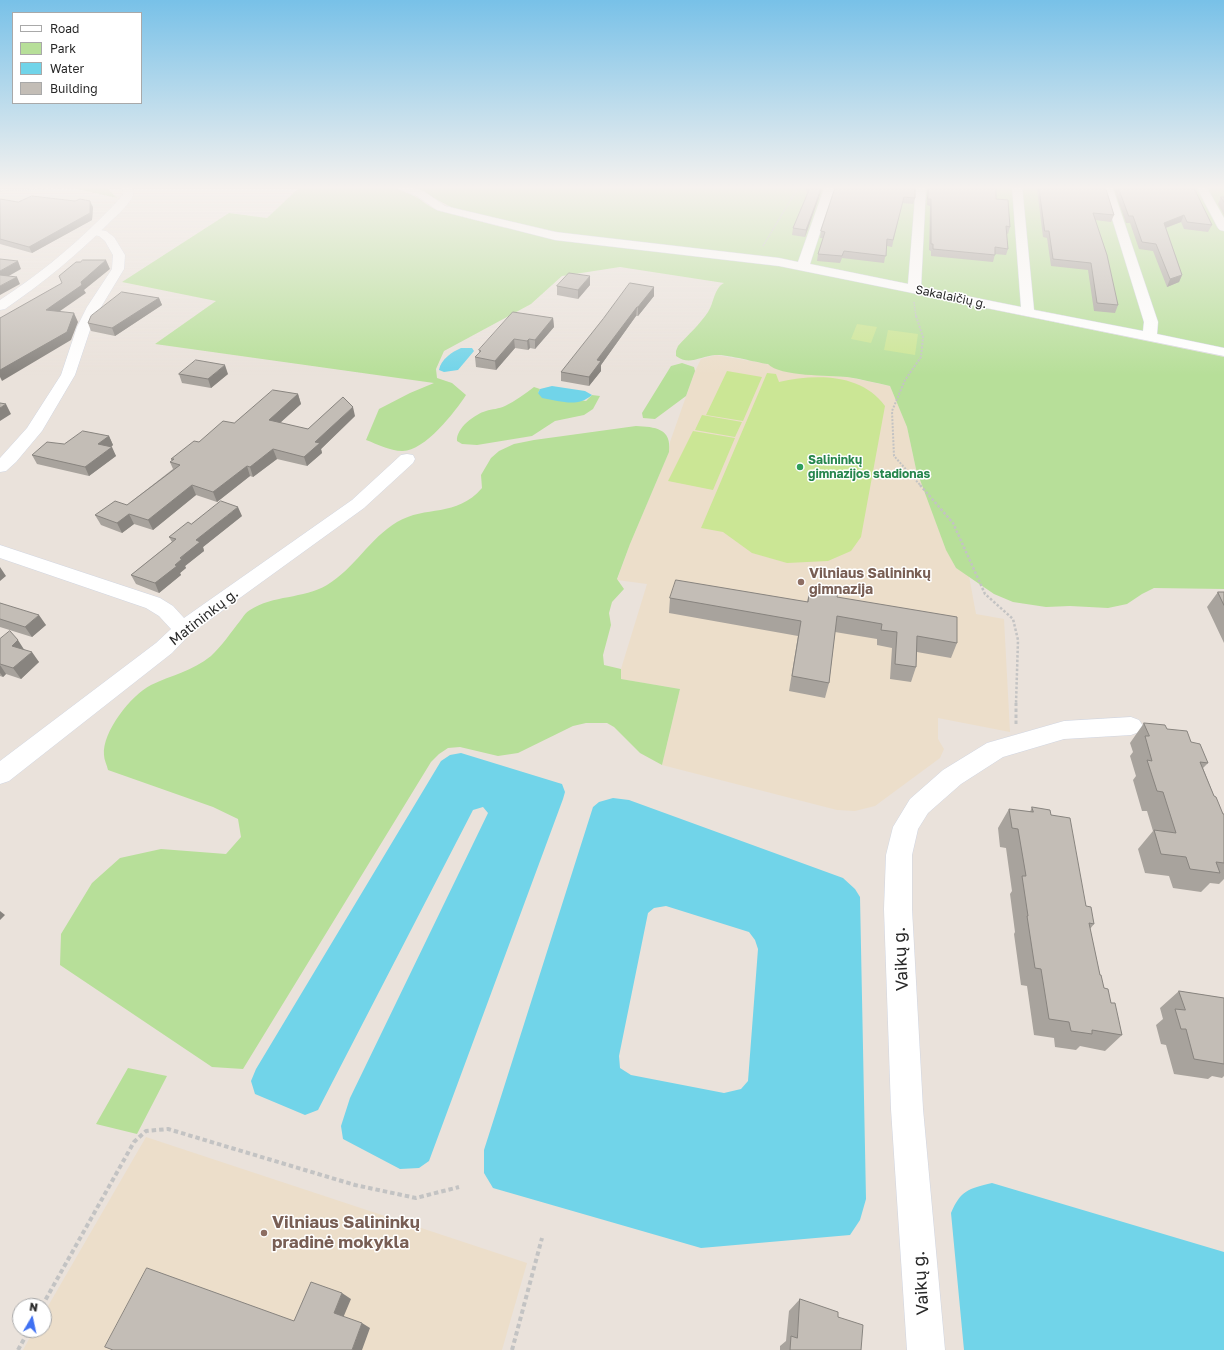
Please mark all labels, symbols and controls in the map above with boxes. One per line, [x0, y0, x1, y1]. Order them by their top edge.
legend [12, 12, 142, 104]
text: Road [50, 21, 79, 36]
text: Park [50, 41, 76, 56]
text: Water [50, 61, 84, 76]
text: Building [50, 81, 98, 96]
street label: Sakalaičių g. [914, 282, 988, 312]
place label: Salininkų gimnazijos stadionas [808, 453, 930, 481]
marker: Salininkų gimnazijos stadionas [795, 462, 805, 472]
place label: Vilniaus Salininkų gimnazija [809, 566, 931, 598]
marker: Vilniaus Salininkų gimnazija [796, 577, 806, 587]
street label: Matininkų g. [166, 585, 242, 649]
street label: Vaikų g. [889, 926, 913, 992]
place label: Vilniaus Salininkų pradinė mokykla [272, 1213, 420, 1253]
marker: Vilniaus Salininkų pradinė mokykla [259, 1228, 269, 1238]
street label: Vaikų g. [909, 1250, 933, 1316]
north arrow [12, 1298, 52, 1338]
text: N [29, 1300, 39, 1314]

